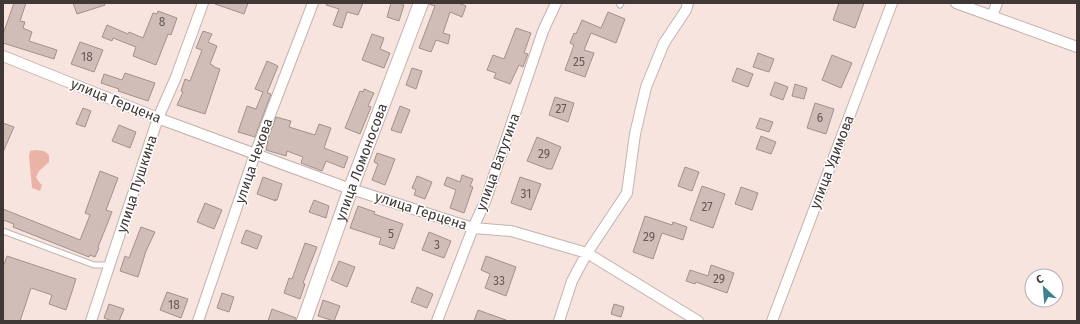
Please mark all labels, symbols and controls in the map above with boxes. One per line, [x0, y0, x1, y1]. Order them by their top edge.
house number: 8 [159, 15, 166, 29]
house number: 18 [81, 50, 93, 64]
house number: 25 [573, 55, 585, 69]
street label: улица Герцена [68, 75, 164, 127]
street label: улица Ломоносова [332, 101, 391, 223]
house number: 27 [555, 102, 567, 116]
street label: улица Ватутина [473, 111, 523, 213]
house number: 6 [817, 111, 823, 125]
street label: улица Удимова [806, 113, 858, 211]
street label: улица Чехова [231, 116, 277, 206]
street label: улица Пушкина [113, 133, 161, 235]
house number: 29 [538, 147, 550, 161]
house number: 31 [521, 187, 531, 201]
street label: улица Герцена [373, 188, 469, 234]
house number: 27 [701, 200, 713, 214]
house number: 5 [388, 227, 394, 241]
house number: 29 [643, 230, 655, 244]
house number: 3 [434, 238, 440, 252]
north arrow [1024, 268, 1064, 308]
house number: 29 [713, 272, 725, 286]
text: С [1034, 272, 1046, 287]
house number: 33 [493, 274, 505, 288]
house number: 18 [168, 298, 180, 312]

